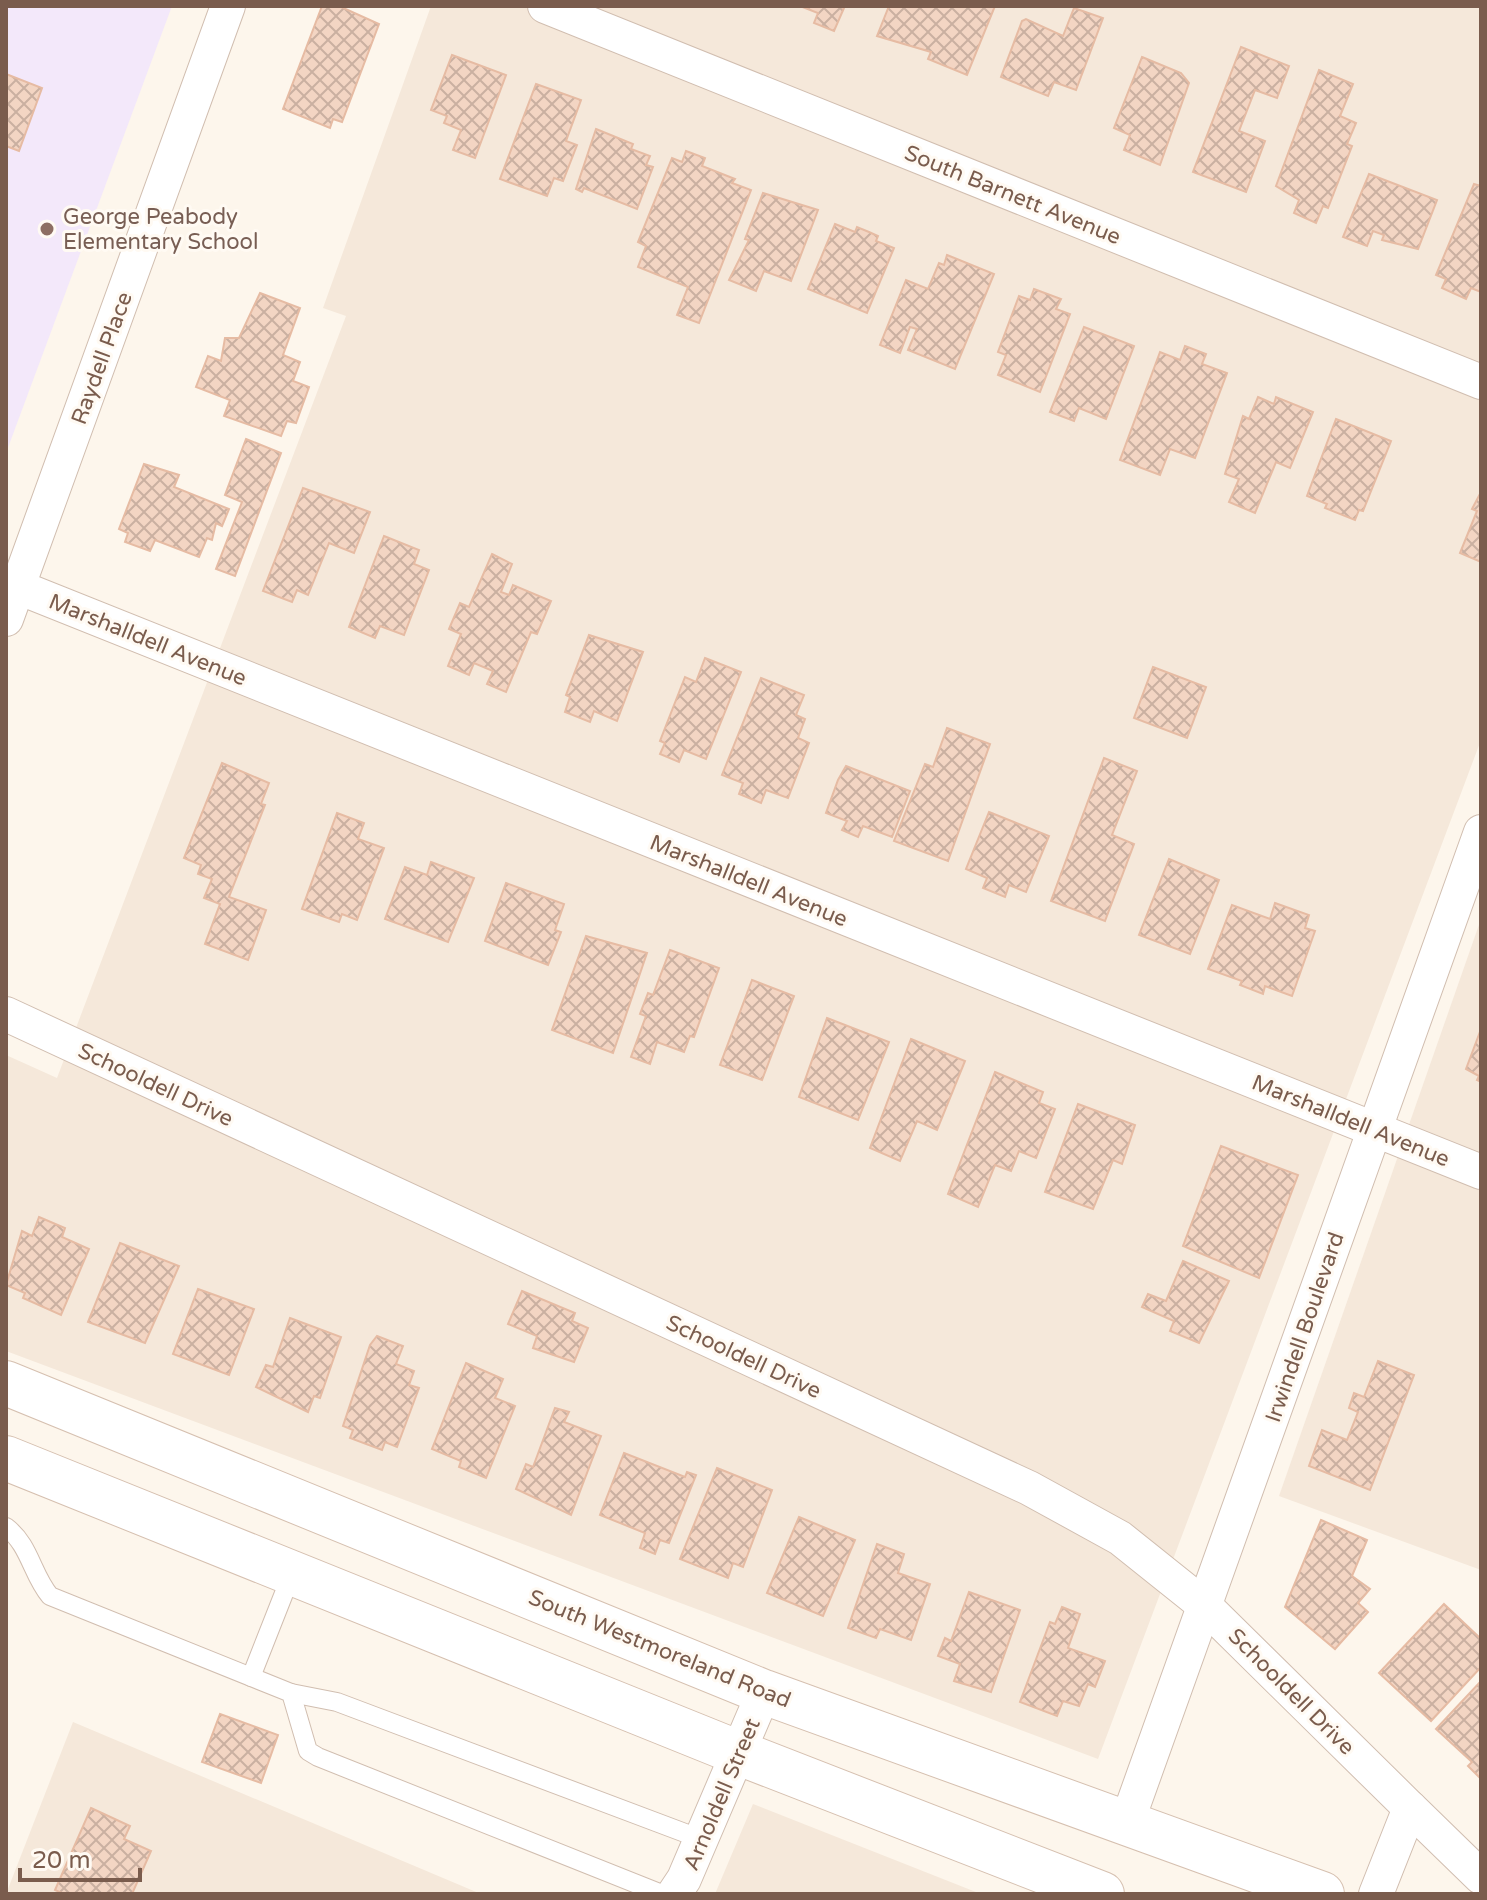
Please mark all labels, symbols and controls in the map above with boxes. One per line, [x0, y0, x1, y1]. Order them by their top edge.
street label: South Barnett Avenue [901, 140, 1125, 250]
place label: George Peabody Elementary School [63, 204, 258, 255]
marker: George Peabody Elementary School [38, 220, 56, 238]
street label: Raydell Place [66, 289, 138, 428]
street label: Marshalldell Avenue [45, 588, 250, 692]
street label: Marshalldell Avenue [646, 829, 851, 933]
street label: Schooldell Drive [74, 1038, 237, 1132]
street label: Marshalldell Avenue [1248, 1069, 1453, 1173]
street label: Irwindell Boulevard [1260, 1229, 1350, 1426]
street label: Schooldell Drive [662, 1310, 825, 1404]
street label: South Westmoreland Road [525, 1584, 795, 1714]
street label: Schooldell Drive [1223, 1623, 1360, 1760]
street label: Arnoldell Street [678, 1714, 766, 1874]
scale bar [20, 1832, 140, 1882]
text: 20 m [32, 1846, 90, 1875]

